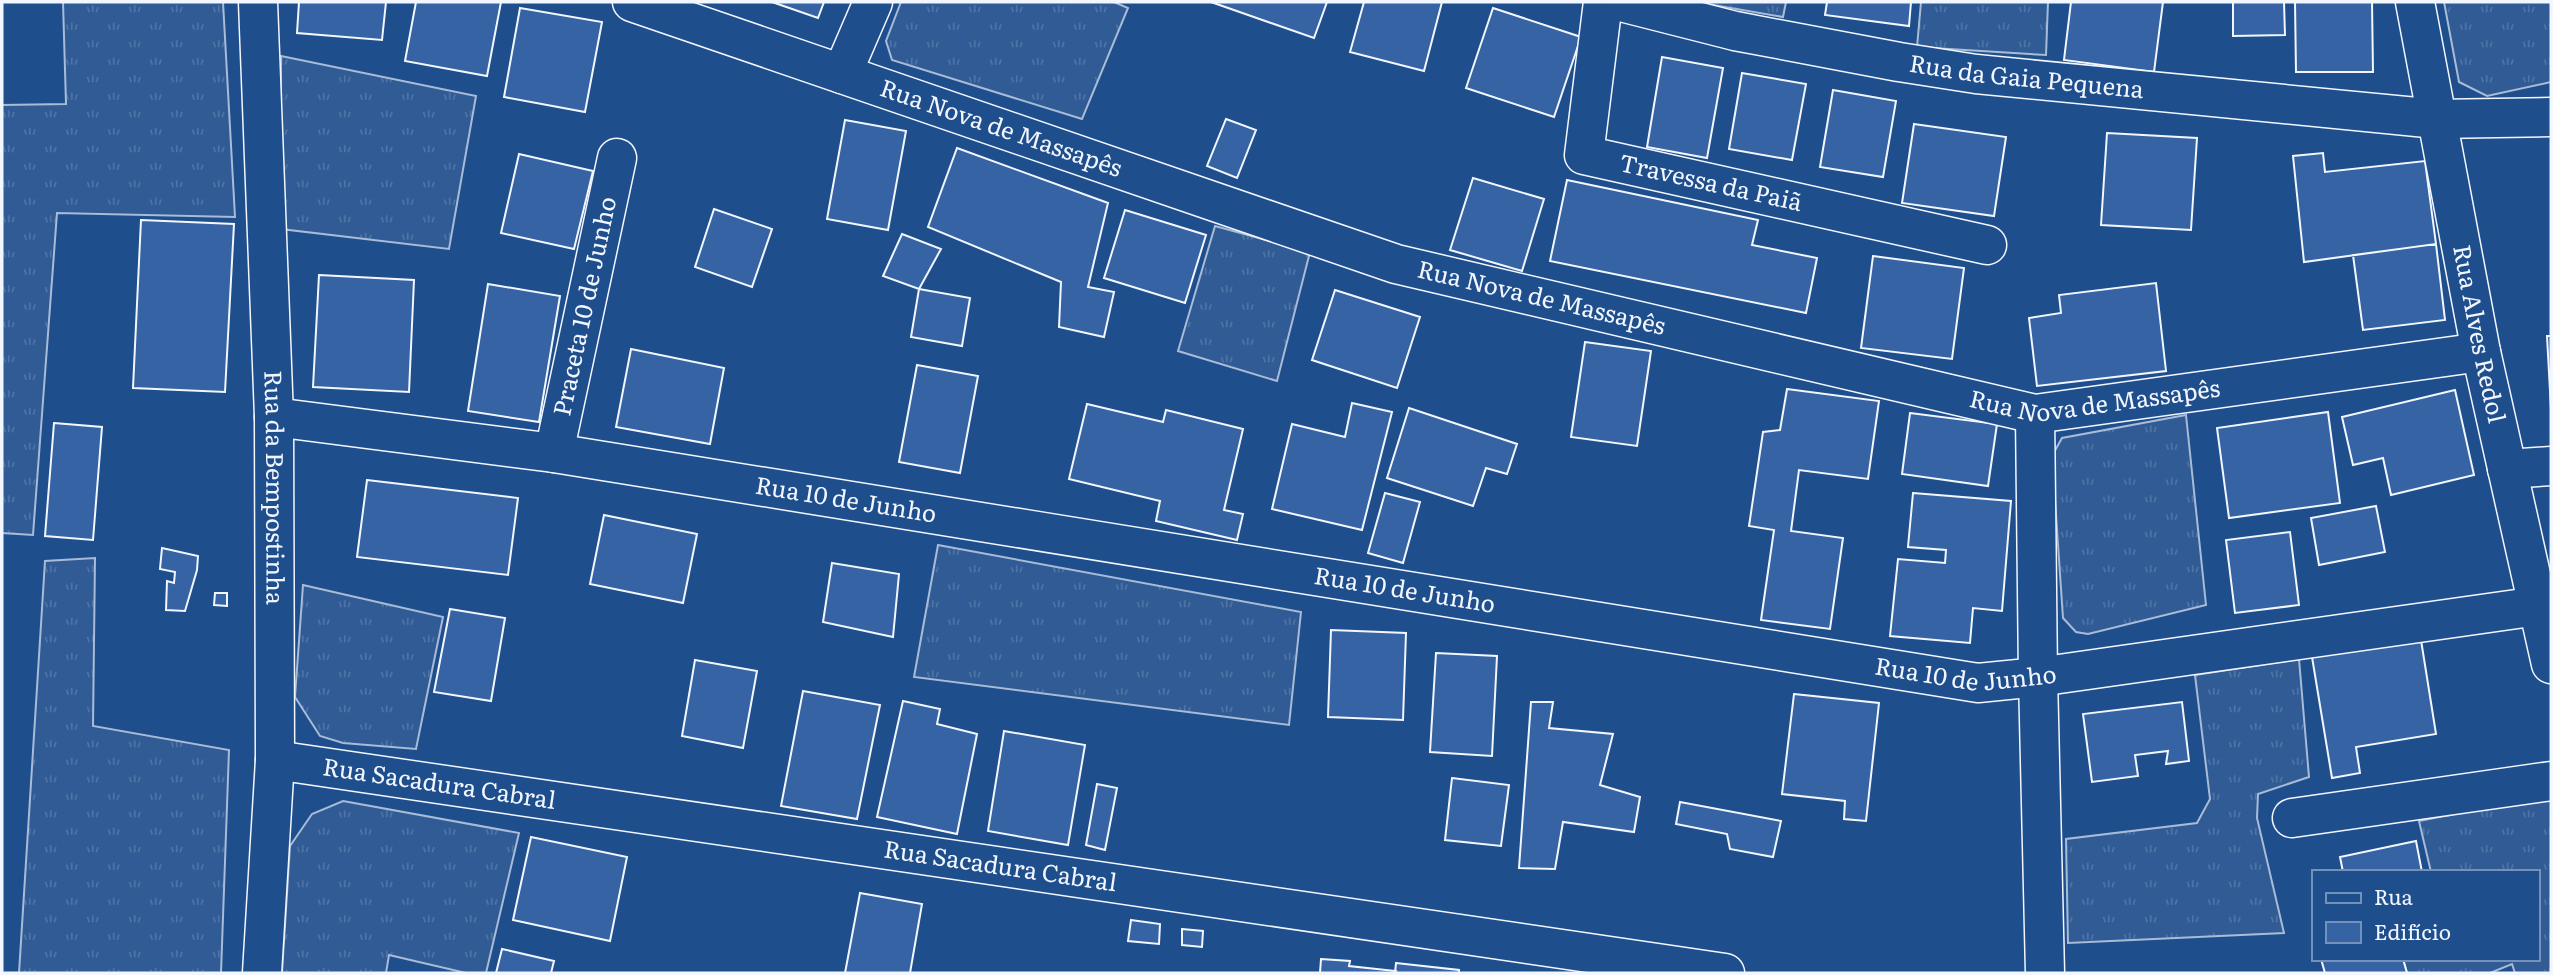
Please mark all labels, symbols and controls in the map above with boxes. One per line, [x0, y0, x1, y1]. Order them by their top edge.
street label: Rua da Gaia Pequena [1907, 44, 2146, 105]
street label: Rua Nova de Massapês [876, 68, 1128, 184]
street label: Travessa da Paiã [1616, 143, 1806, 218]
street label: Praceta 10 de Junho [542, 193, 623, 419]
street label: Rua Alves Redol [2446, 242, 2516, 426]
street label: Rua Nova de Massapês [1414, 250, 1670, 342]
street label: Rua Nova de Massapês [1966, 368, 2222, 429]
street label: Rua da Bempostinha [257, 370, 295, 605]
street label: Rua 10 de Junho [753, 466, 939, 530]
street label: Rua 10 de Junho [1312, 556, 1498, 620]
street label: Rua 10 de Junho [1873, 647, 2058, 698]
street label: Rua Sacadura Cabral [321, 747, 558, 816]
street label: Rua Sacadura Cabral [882, 830, 1119, 898]
legend [2312, 870, 2539, 961]
text: Rua [2374, 880, 2414, 911]
text: Edifício [2374, 915, 2451, 946]

